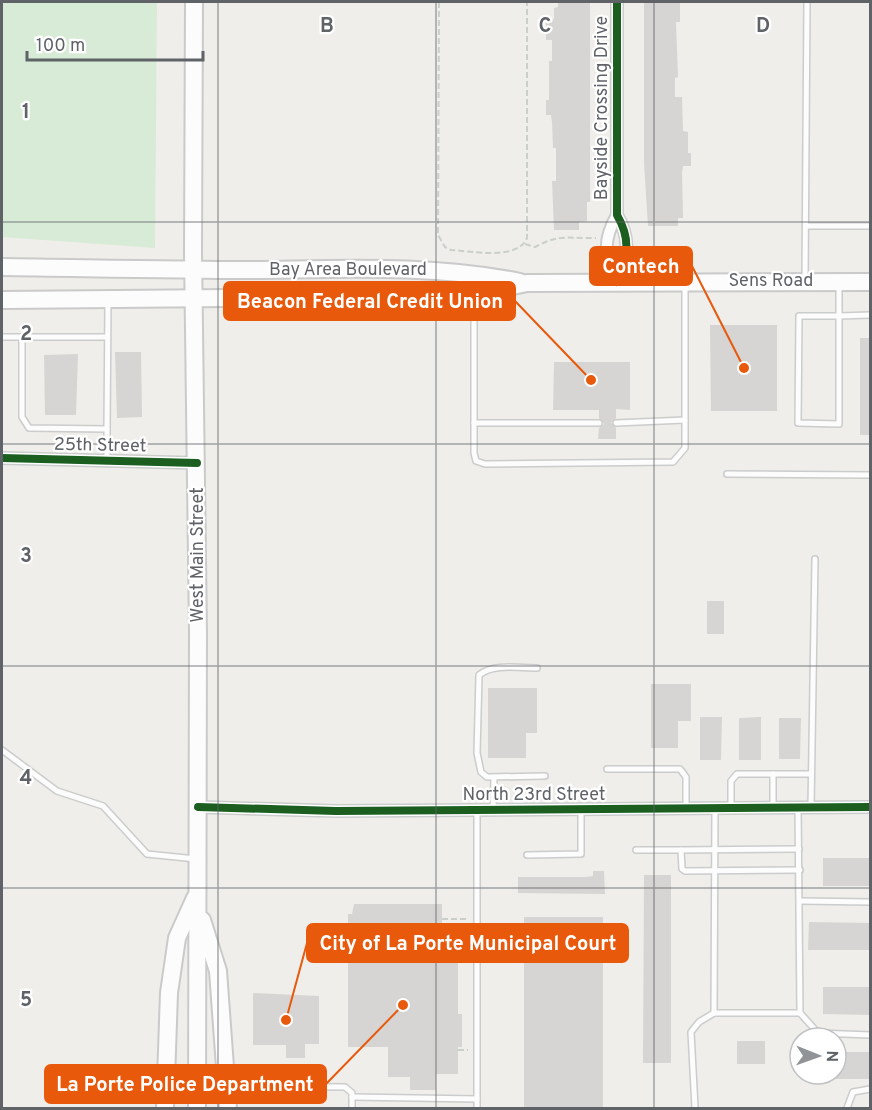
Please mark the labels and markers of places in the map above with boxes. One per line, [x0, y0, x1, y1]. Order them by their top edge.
callout: Contech [590, 247, 692, 285]
callout: Beacon Federal Credit Union [224, 282, 515, 320]
callout: City of La Porte Municipal Court [307, 924, 628, 962]
callout: La Porte Police Department [45, 1065, 326, 1103]

